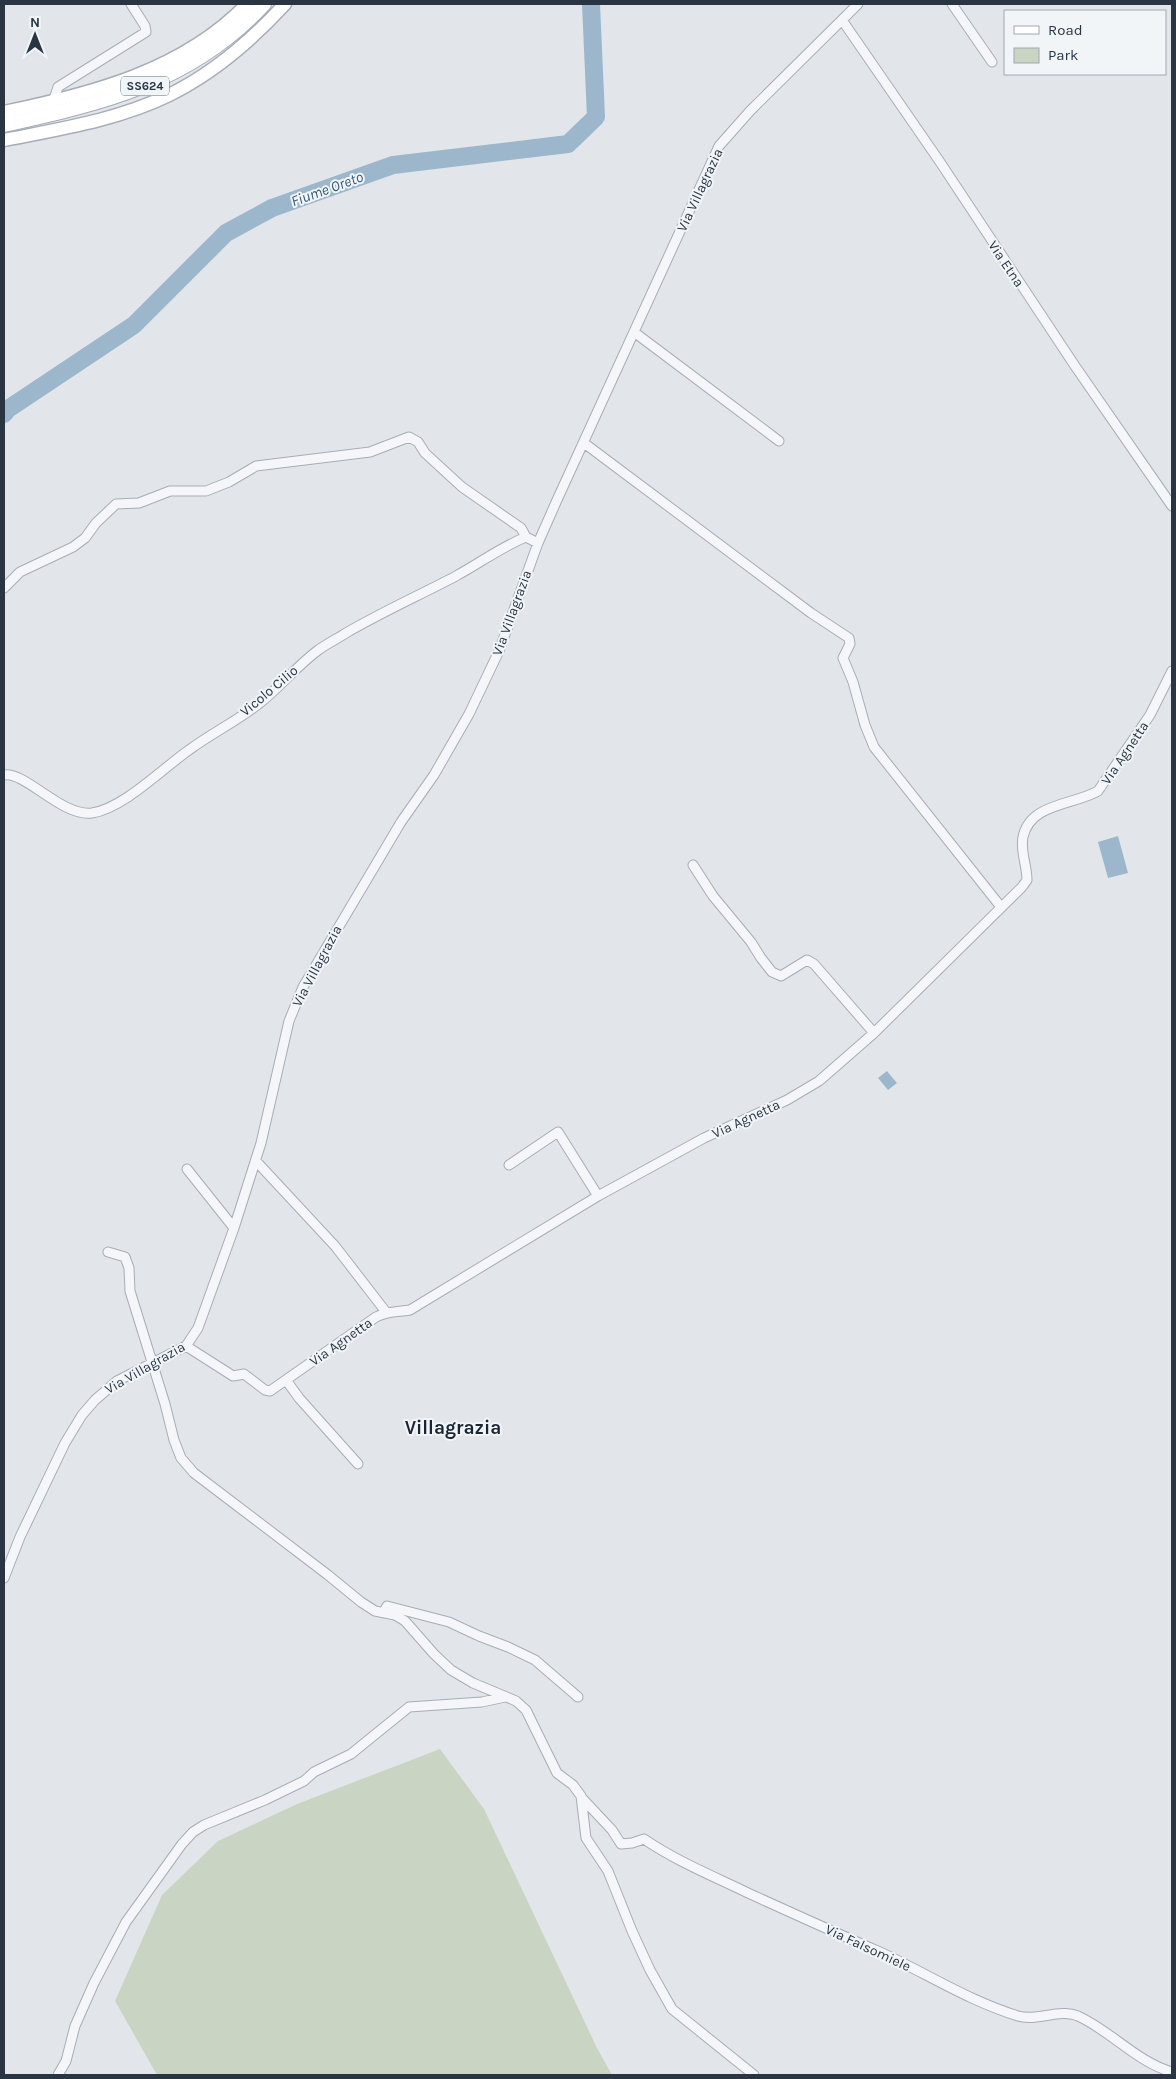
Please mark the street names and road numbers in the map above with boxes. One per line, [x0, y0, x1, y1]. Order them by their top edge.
road number: SS624 [121, 76, 169, 95]
street label: Via Villagrazia [673, 146, 727, 234]
street label: Via Etna [984, 238, 1028, 290]
street label: Via Villagrazia [489, 568, 535, 658]
street label: Vicolo Cilio [237, 662, 301, 720]
street label: Via Agnetta [1098, 718, 1152, 788]
street label: Via Villagrazia [288, 922, 346, 1010]
street label: Via Agnetta [709, 1096, 783, 1142]
street label: Via Agnetta [306, 1314, 376, 1370]
street label: Via Villagrazia [102, 1338, 188, 1398]
street label: Via Falsomiele [823, 1921, 913, 1975]

